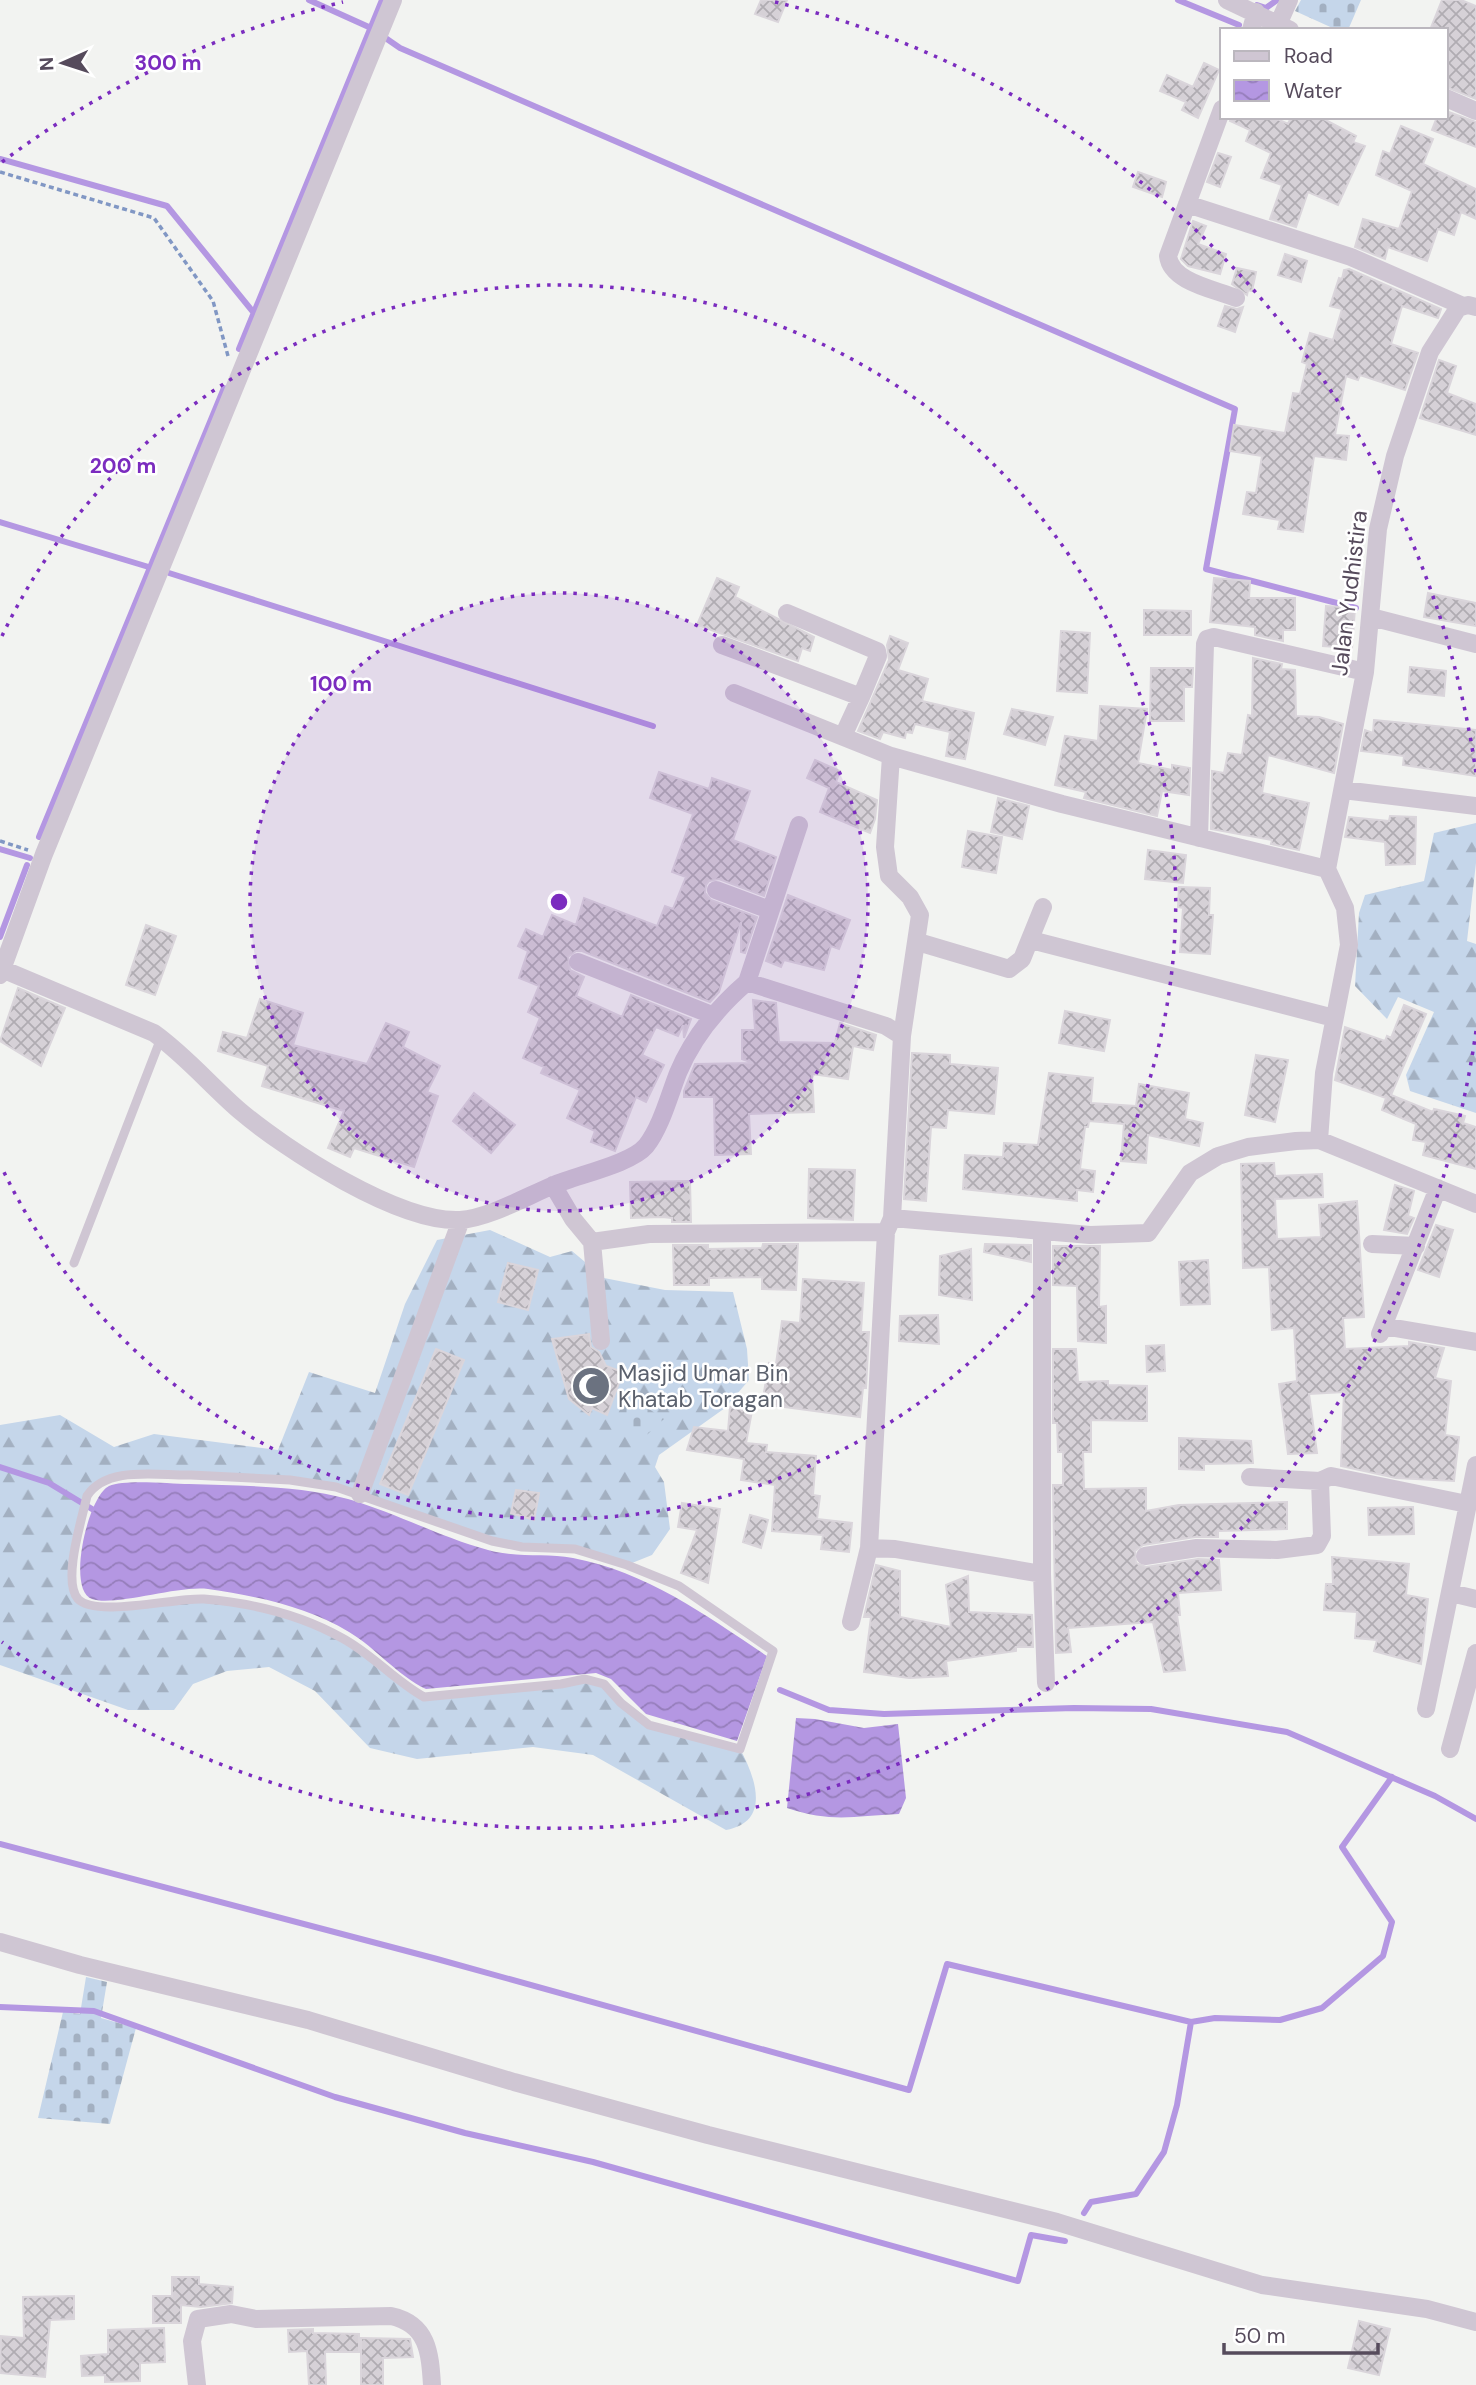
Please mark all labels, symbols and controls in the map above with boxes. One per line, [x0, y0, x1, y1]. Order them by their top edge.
north arrow [28, 28, 98, 98]
legend [1220, 28, 1448, 119]
text: Road [1284, 42, 1333, 70]
text: 300 m [135, 49, 201, 77]
text: N [34, 56, 59, 71]
text: Water [1284, 77, 1342, 105]
text: 200 m [90, 452, 156, 480]
street label: Jalan Yudhistira [1324, 508, 1374, 678]
text: 100 m [310, 670, 372, 698]
centre of rings [547, 890, 571, 914]
place label: Masjid Umar Bin Khatab Toragan [618, 1358, 788, 1414]
mosque icon: Masjid Umar Bin Khatab Toragan [570, 1365, 612, 1407]
scale bar [1224, 2312, 1378, 2356]
text: 50 m [1234, 2322, 1285, 2350]

